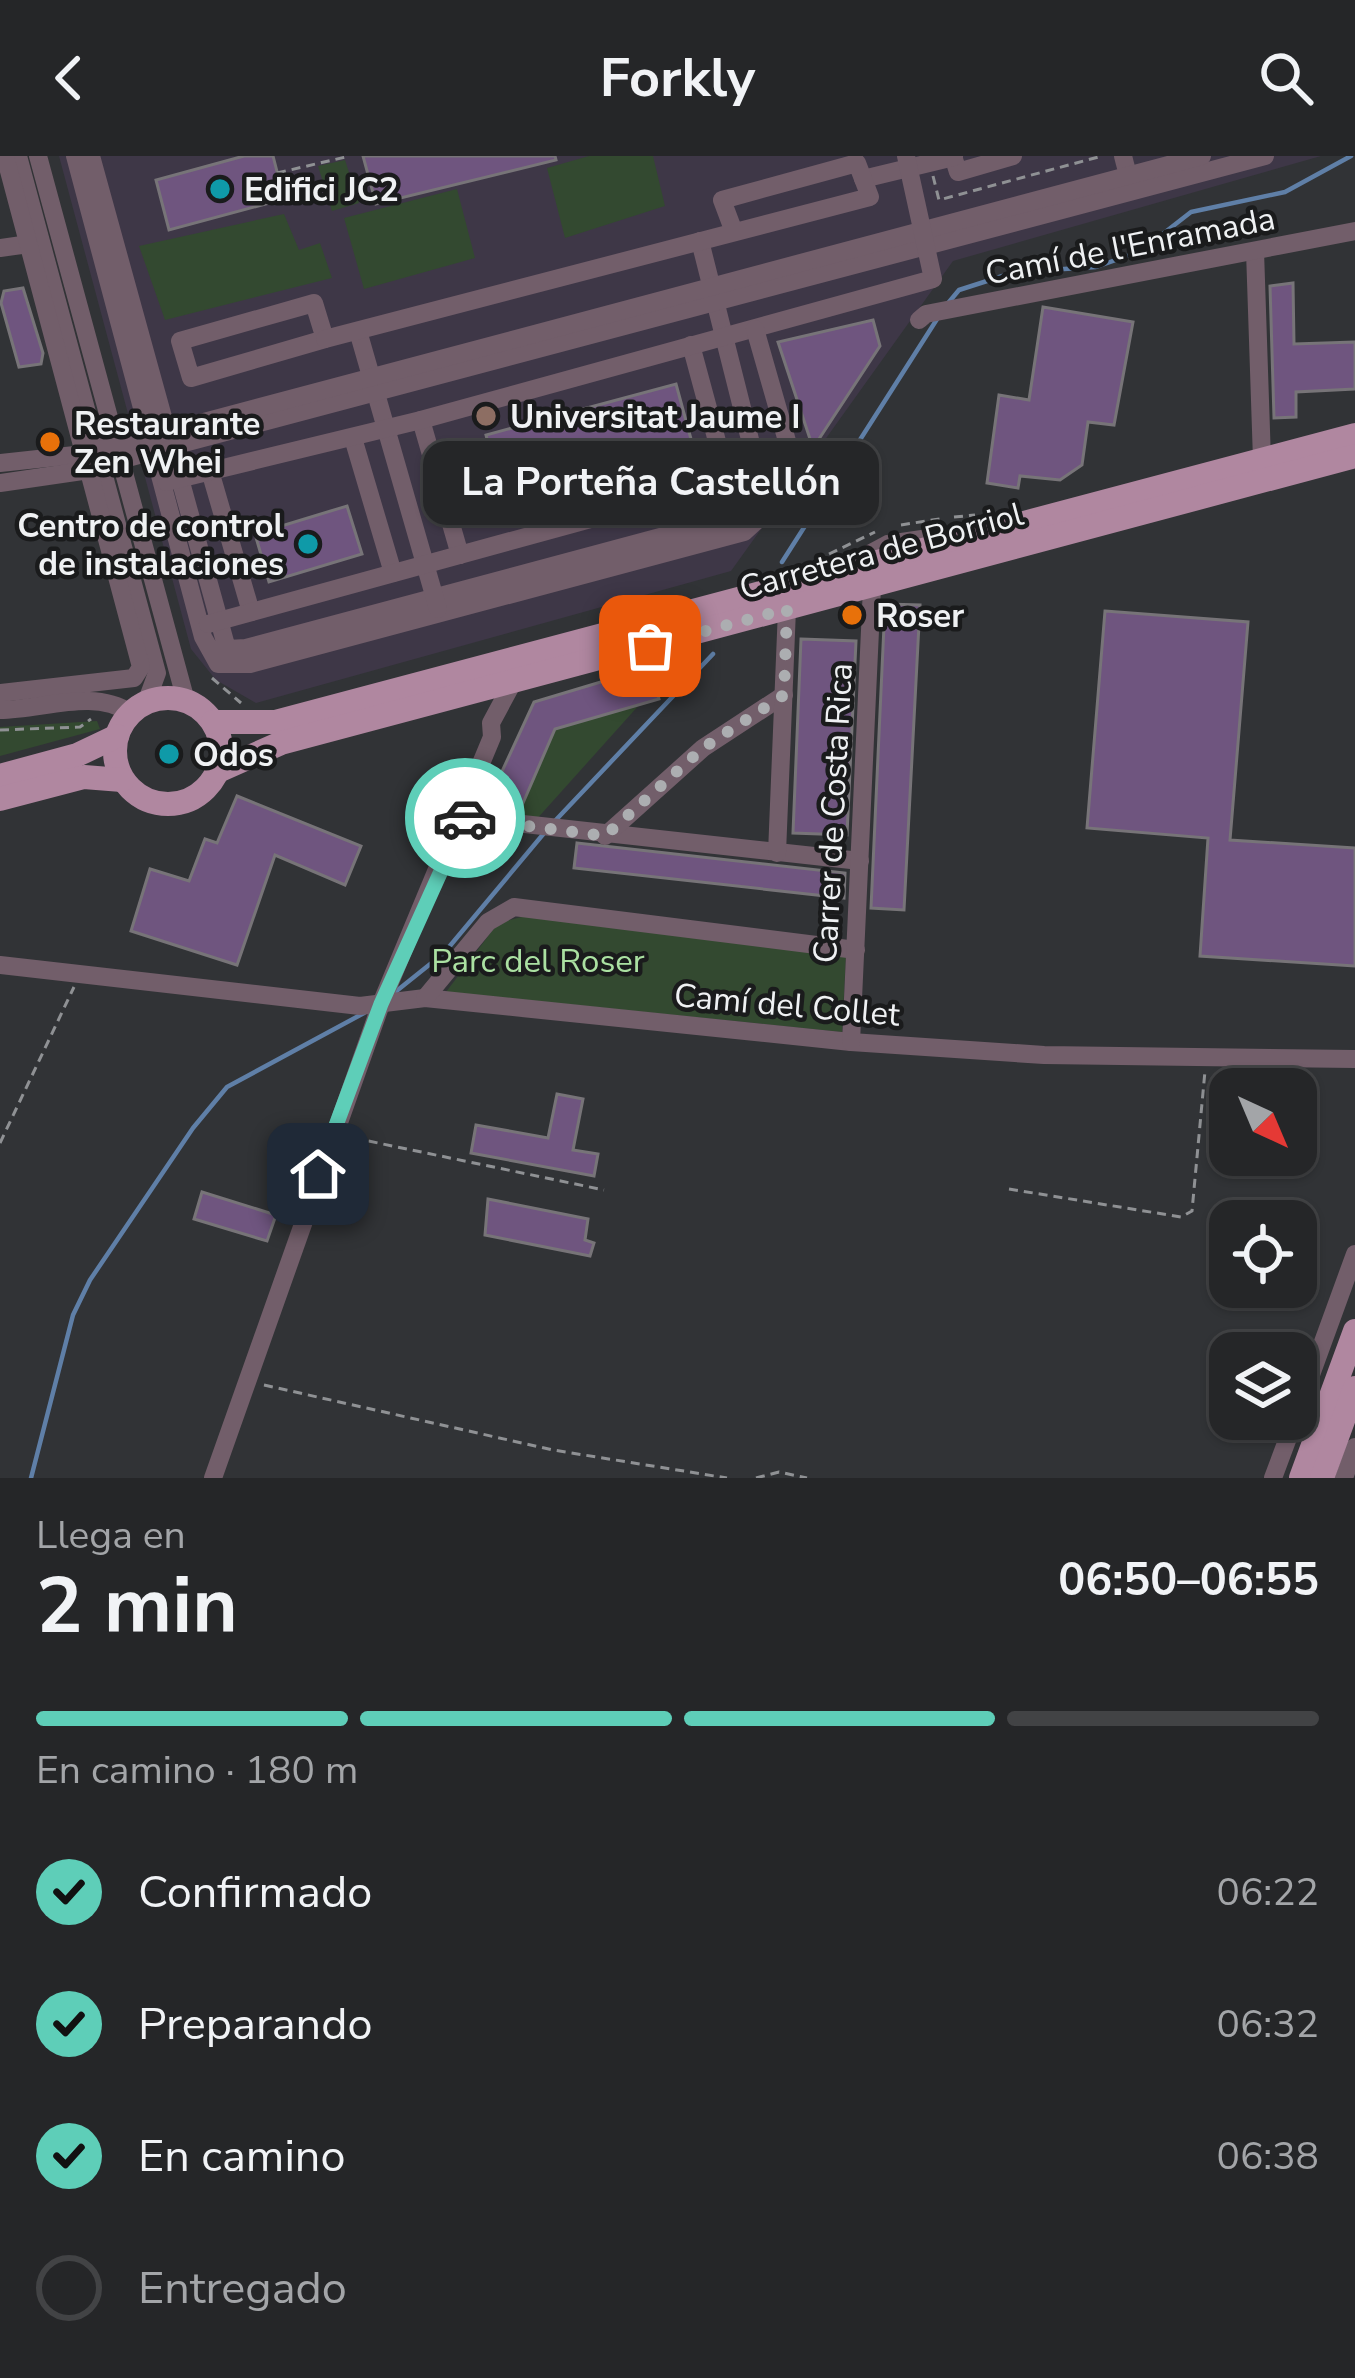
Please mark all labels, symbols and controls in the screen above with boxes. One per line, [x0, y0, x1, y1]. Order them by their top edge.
text: Forkly [600, 41, 755, 115]
icon: back [36, 45, 102, 111]
icon: search [1253, 45, 1319, 111]
place label: Edifici JC2 [244, 168, 399, 213]
marker: Edifici JC2 [207, 176, 233, 202]
street label: Camí de l'Enramada [982, 196, 1279, 297]
place label: Universitat Jaume I [510, 395, 801, 440]
place label: Restaurante Zen Whei [74, 402, 260, 485]
marker: Universitat Jaume I [473, 403, 499, 429]
marker: Restaurante Zen Whei [37, 429, 63, 455]
callout: La Porteña Castellón [422, 442, 878, 526]
text: La Porteña Castellón [461, 456, 841, 509]
street label: Carretera de Borriol [735, 492, 1028, 611]
place label: Centro de control de instalaciones [17, 504, 284, 587]
marker: Centro de control de instalaciones [295, 531, 321, 557]
place label: Roser [876, 594, 964, 639]
pin [599, 595, 701, 697]
marker: Roser [839, 602, 865, 628]
icon: bag [617, 613, 683, 679]
street label: Carrer de Costa Rica [803, 662, 864, 964]
place label: Odos [193, 733, 274, 778]
marker: Odos [156, 741, 182, 767]
courier [405, 758, 525, 878]
icon: car [432, 785, 498, 851]
park label: Parc del Roser [431, 939, 645, 984]
street label: Camí del Collet [672, 973, 902, 1038]
north arrow [1209, 1068, 1317, 1176]
map controls [1209, 1068, 1317, 1440]
pin [267, 1123, 369, 1225]
icon: home [285, 1141, 351, 1207]
button: locate [1209, 1200, 1317, 1308]
button: layers [1209, 1332, 1317, 1440]
text: Llega en [36, 1509, 186, 1562]
text: 06:50–06:55 [1058, 1550, 1319, 1611]
text: 2 min [36, 1553, 238, 1660]
text: En camino · 180 m [36, 1744, 358, 1797]
icon: check [36, 1859, 102, 1925]
text: Confirmado [138, 1862, 372, 1923]
text: 06:22 [1217, 1866, 1319, 1919]
icon: check [36, 1991, 102, 2057]
text: Preparando [138, 1994, 372, 2055]
text: 06:32 [1217, 1998, 1319, 2051]
icon: check [36, 2123, 102, 2189]
text: En camino [138, 2126, 345, 2187]
text: 06:38 [1217, 2130, 1319, 2183]
text: Entregado [138, 2258, 347, 2319]

